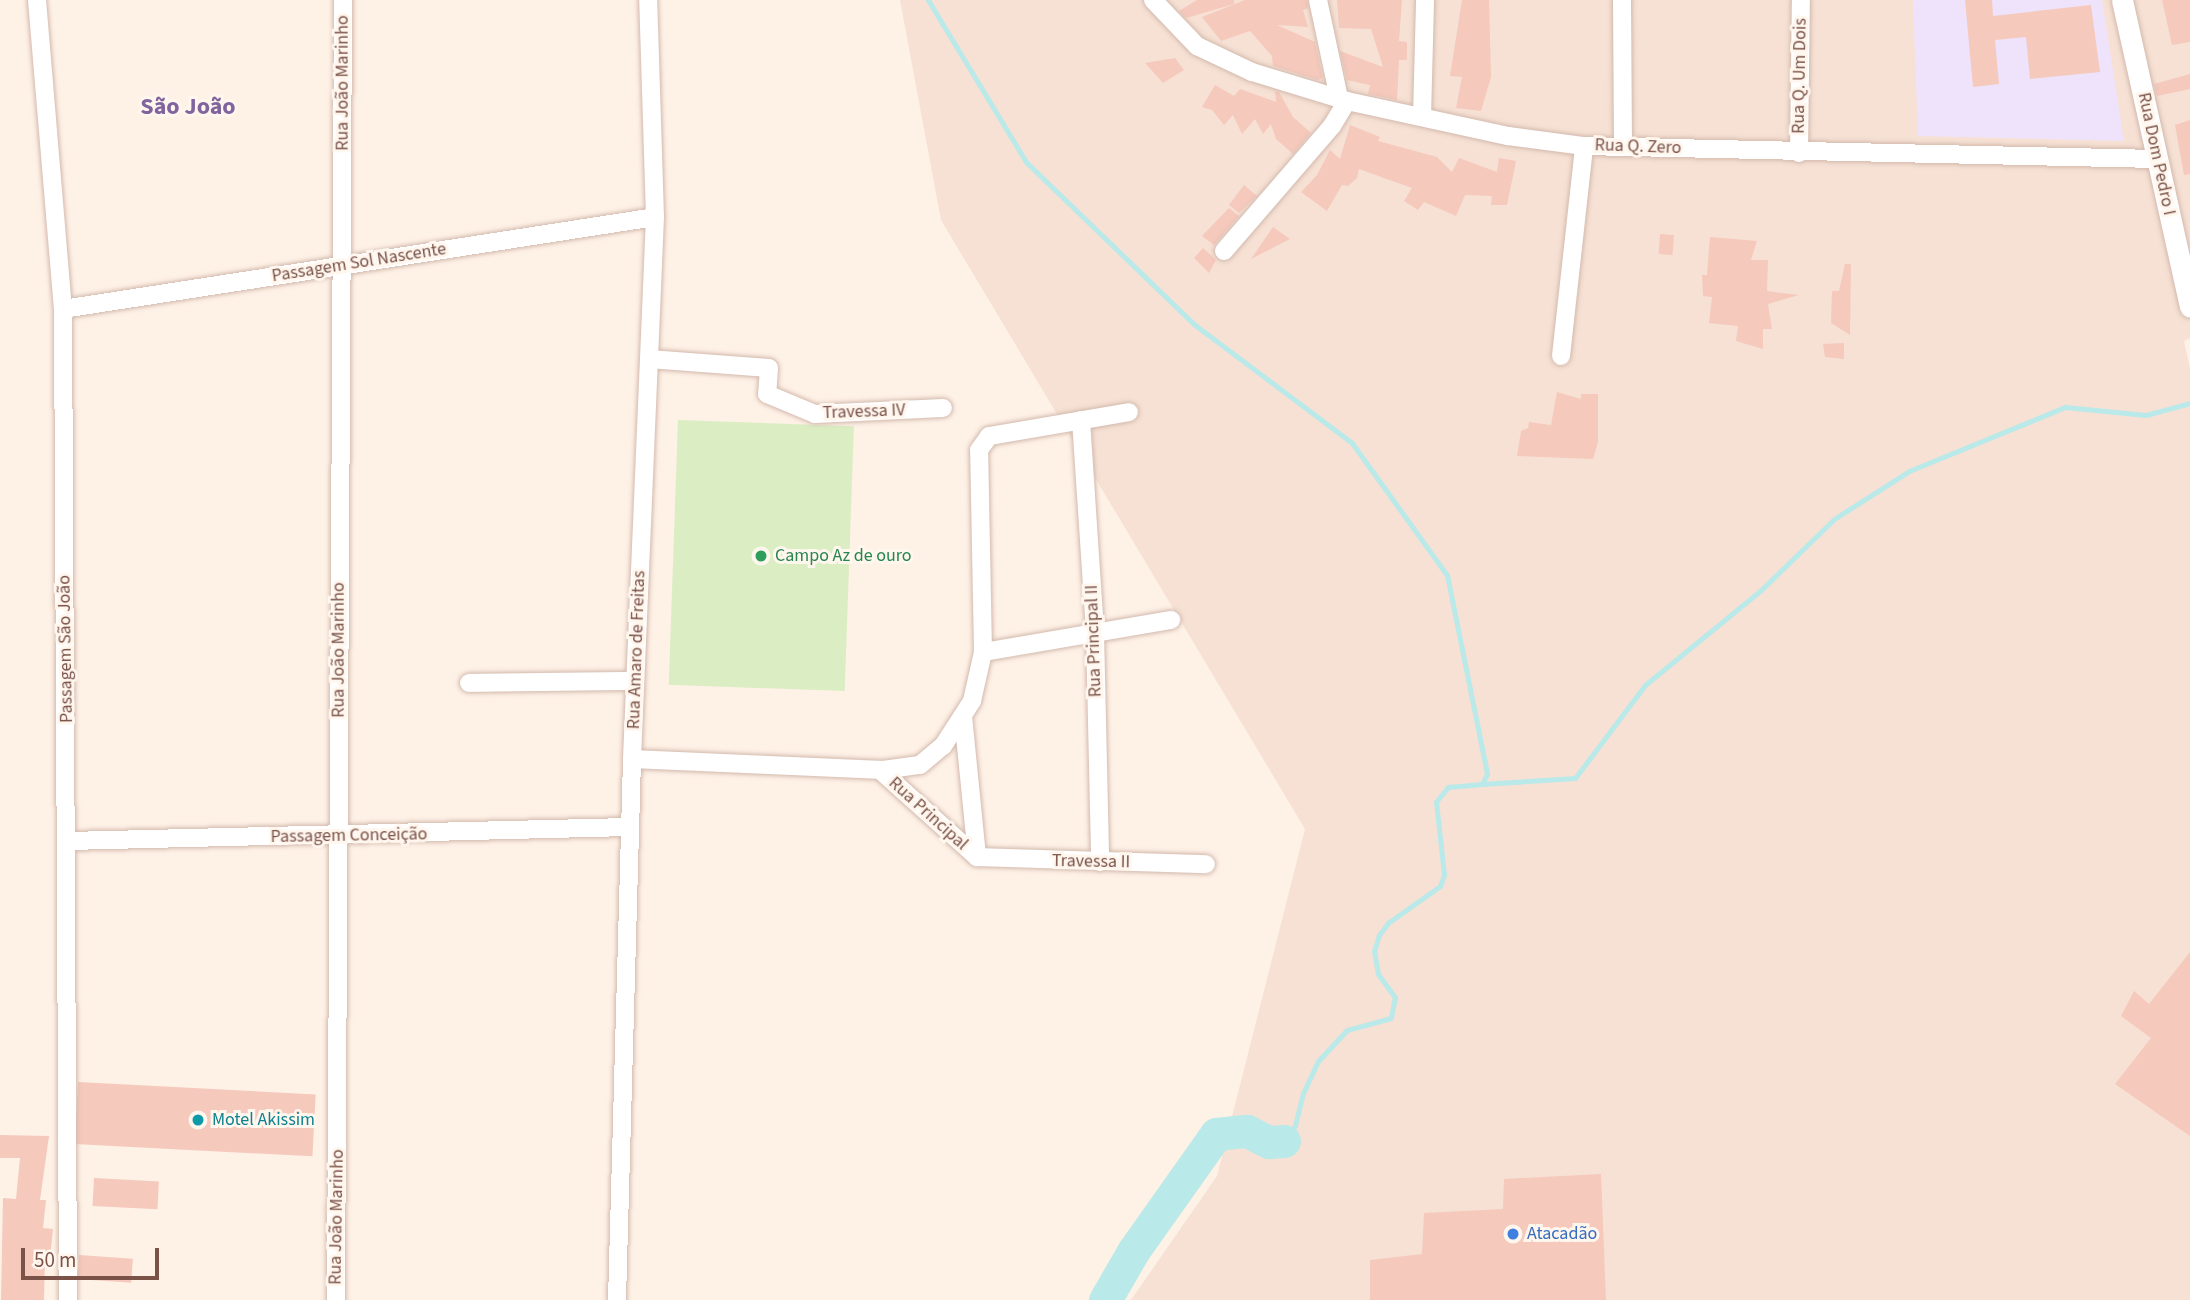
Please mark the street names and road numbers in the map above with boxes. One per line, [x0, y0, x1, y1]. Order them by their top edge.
street label: Rua João Marinho [332, 15, 354, 151]
street label: Rua Q. Um Dois [1788, 18, 1812, 134]
street label: Rua Dom Pedro I [2132, 91, 2180, 217]
street label: Rua Q. Zero [1594, 135, 1682, 159]
street label: Passagem Sol Nascente [270, 239, 448, 287]
street label: Travessa IV [822, 400, 906, 424]
street label: Rua Amaro de Freitas [623, 570, 651, 730]
street label: Passagem São João [54, 575, 78, 723]
street label: Rua João Marinho [328, 582, 350, 718]
street label: Rua Principal II [1081, 584, 1107, 698]
street label: Rua Principal [884, 773, 972, 855]
street label: Passagem Conceição [270, 824, 428, 848]
street label: Travessa II [1052, 851, 1130, 873]
street label: Rua João Marinho [325, 1149, 349, 1285]

